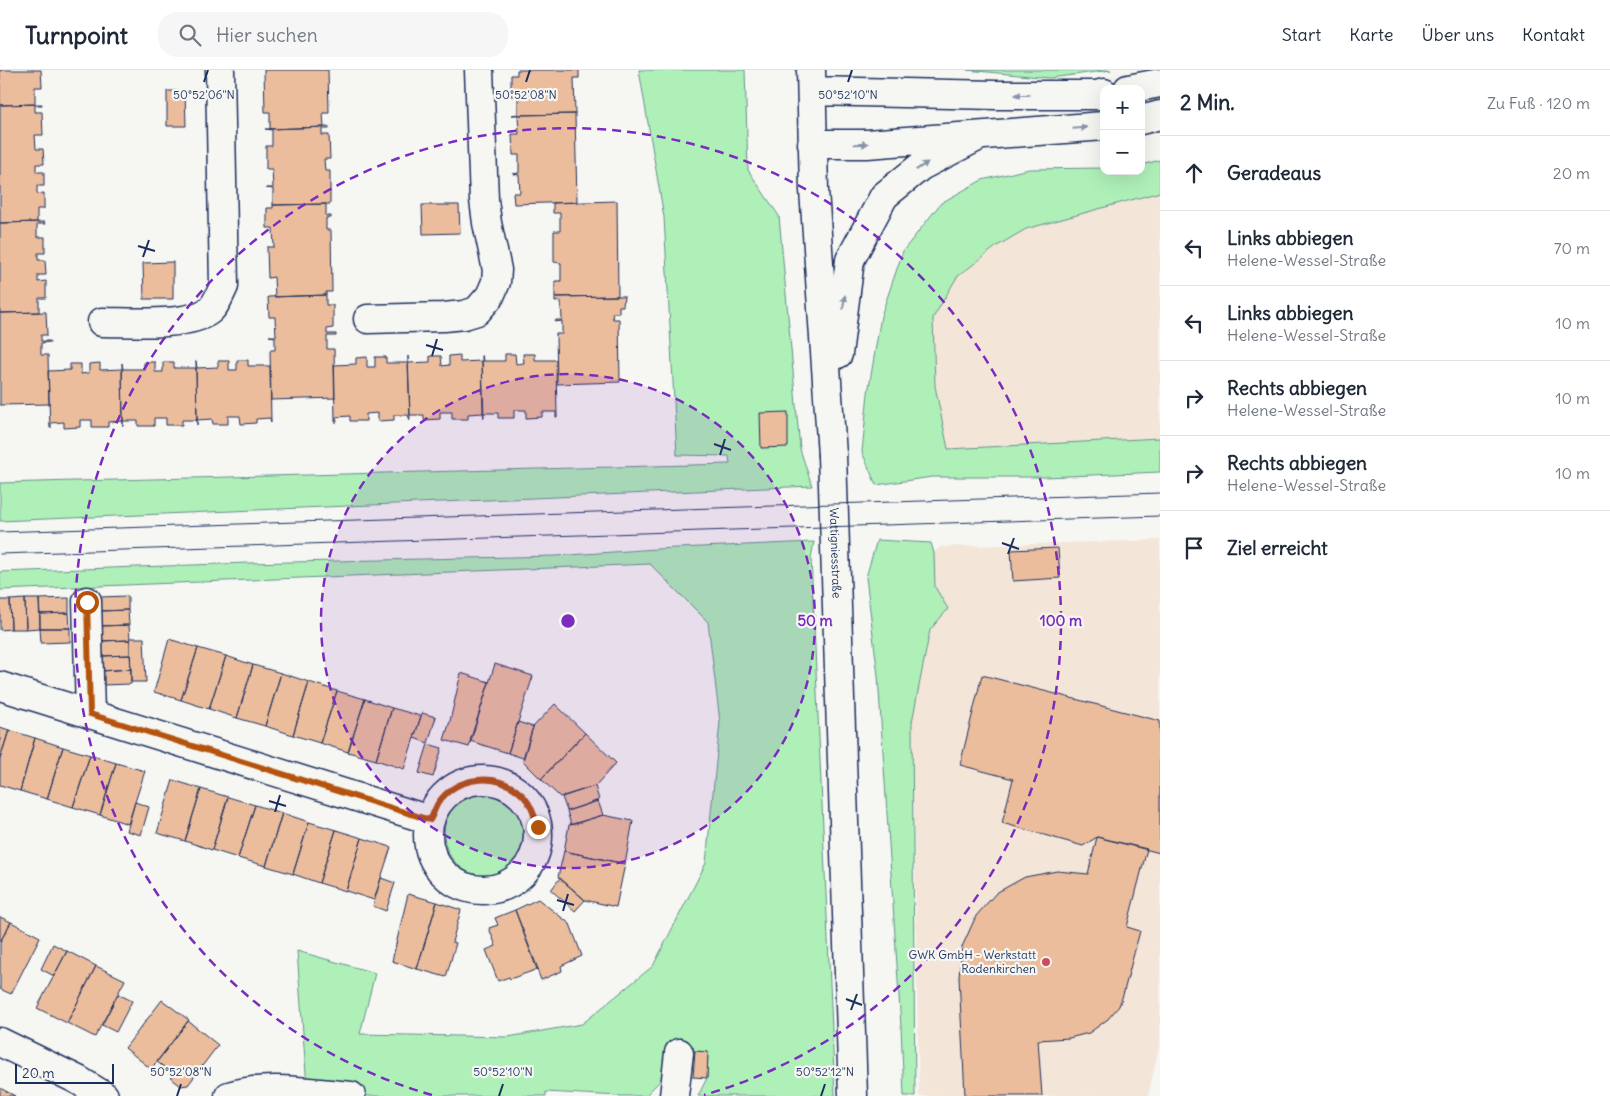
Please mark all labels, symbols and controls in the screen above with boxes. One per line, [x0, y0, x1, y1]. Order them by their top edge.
search box [158, 12, 508, 57]
text: Turnpoint [25, 20, 128, 50]
icon: search [176, 21, 204, 49]
text: Hier suchen [216, 23, 318, 47]
text: Start [1282, 23, 1321, 46]
text: Karte [1349, 23, 1394, 46]
text: Über uns [1422, 23, 1494, 46]
text: Kontakt [1522, 23, 1585, 46]
map controls [1100, 85, 1145, 175]
button: + [1100, 85, 1145, 130]
text: 50°52'06"N [173, 87, 235, 102]
text: 50°52'08"N [495, 87, 557, 102]
text: 50°52'10"N [818, 87, 878, 102]
text: 2 Min. [1180, 89, 1235, 116]
one-way arrow [1013, 91, 1029, 99]
text: Zu Fuß · 120 m [1487, 93, 1590, 113]
one-way arrow [1073, 124, 1089, 132]
button: − [1100, 130, 1145, 175]
one-way arrow [853, 140, 869, 148]
icon: ahead [1180, 159, 1208, 187]
text: Geradeaus [1227, 161, 1321, 185]
one-way arrow [915, 162, 928, 171]
text: 20 m [1553, 163, 1590, 183]
text: Links abbiegen [1227, 226, 1354, 250]
icon: left [1180, 234, 1208, 262]
text: 70 m [1554, 238, 1590, 258]
text: Helene-Wessel-Straße [1227, 250, 1386, 270]
one-way arrow [840, 293, 848, 309]
text: Links abbiegen [1227, 301, 1354, 325]
icon: left [1180, 309, 1208, 337]
text: 10 m [1555, 313, 1590, 333]
text: Helene-Wessel-Straße [1227, 325, 1386, 345]
text: Rechts abbiegen [1227, 376, 1367, 400]
icon: right [1180, 384, 1208, 412]
text: 10 m [1555, 388, 1590, 408]
text: Helene-Wessel-Straße [1227, 400, 1386, 420]
text: Rechts abbiegen [1227, 451, 1367, 475]
icon: right [1180, 459, 1208, 487]
text: 10 m [1555, 463, 1590, 483]
text: Helene-Wessel-Straße [1227, 475, 1386, 495]
street label: Wattigniesstraße [827, 507, 845, 598]
icon: arrive [1180, 534, 1208, 562]
text: Ziel erreicht [1227, 536, 1328, 560]
route start [76, 591, 99, 614]
text: 50 m [797, 611, 833, 630]
text: 100 m [1040, 611, 1082, 630]
centre of rings [559, 612, 577, 630]
route end [527, 816, 550, 839]
place label: GWK GmbH - Werkstatt Rodenkirchen [908, 947, 1036, 976]
marker: GWK GmbH - Werkstatt Rodenkirchen [1040, 956, 1052, 968]
scale bar [15, 1061, 114, 1084]
text: 20 m [22, 1064, 55, 1082]
text: 50°52'08"N [150, 1064, 212, 1079]
text: 50°52'10"N [473, 1064, 533, 1079]
text: 50°52'12"N [796, 1064, 854, 1079]

